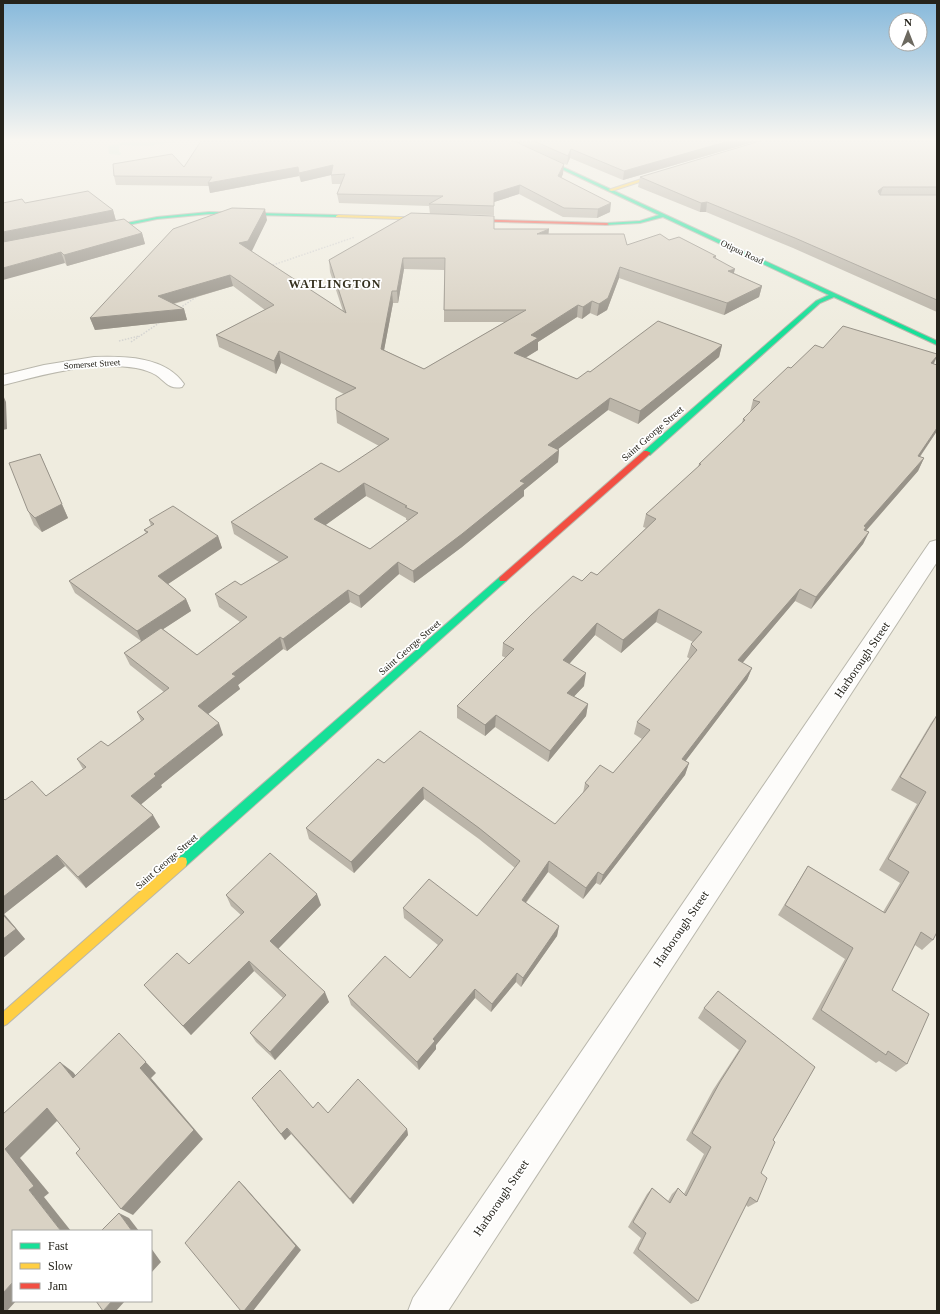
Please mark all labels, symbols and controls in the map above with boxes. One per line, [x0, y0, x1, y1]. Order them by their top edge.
north arrow [888, 12, 928, 52]
text: N [904, 16, 912, 28]
street label: Otipua Road [719, 238, 765, 266]
district label: WATLINGTON [289, 277, 381, 291]
street label: Somerset Street [63, 357, 121, 371]
street label: Saint George Street [619, 403, 686, 463]
street label: Saint George Street [376, 617, 443, 677]
street label: Harborough Street [831, 619, 893, 701]
street label: Saint George Street [133, 831, 200, 891]
street label: Harborough Street [650, 888, 712, 970]
street label: Harborough Street [470, 1157, 532, 1239]
legend [12, 1230, 152, 1302]
text: Fast [48, 1239, 69, 1253]
text: Slow [48, 1259, 73, 1273]
text: Jam [48, 1279, 68, 1293]

